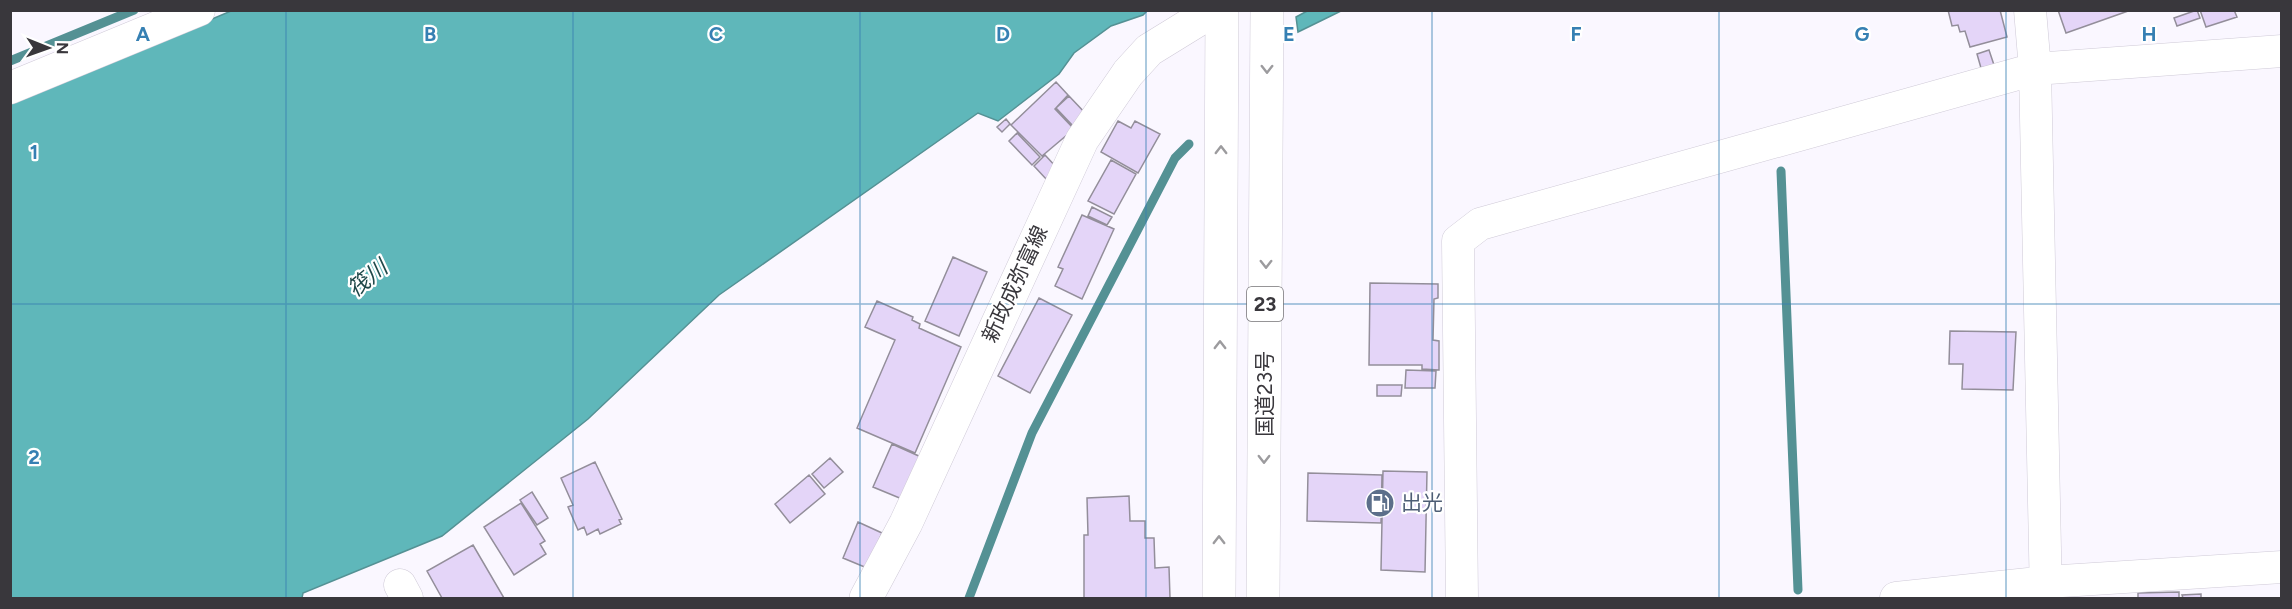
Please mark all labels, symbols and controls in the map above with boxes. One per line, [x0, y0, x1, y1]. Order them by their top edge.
north arrow [18, 18, 78, 78]
text: A [136, 22, 151, 46]
text: B [424, 22, 436, 46]
text: C [709, 22, 723, 46]
text: D [996, 22, 1010, 46]
text: E [1283, 22, 1295, 46]
text: F [1570, 22, 1582, 46]
text: G [1855, 22, 1870, 46]
text: H [2142, 22, 2157, 46]
text: N [53, 42, 72, 55]
one-way arrow [1261, 64, 1273, 73]
text: 1 [30, 140, 38, 164]
one-way arrow [1215, 146, 1227, 155]
street label: 新政成弥富線 [977, 221, 1053, 346]
water label: 筏川 [342, 253, 394, 303]
one-way arrow [1259, 259, 1272, 268]
road number: 23 [1247, 287, 1283, 321]
one-way arrow [1214, 341, 1226, 350]
street label: 国道23号 [1252, 351, 1277, 437]
text: 2 [28, 445, 40, 469]
one-way arrow [1258, 454, 1270, 463]
fuel station icon: 出光 [1364, 487, 1396, 519]
place label: 出光 [1401, 490, 1443, 515]
one-way arrow [1213, 536, 1225, 545]

